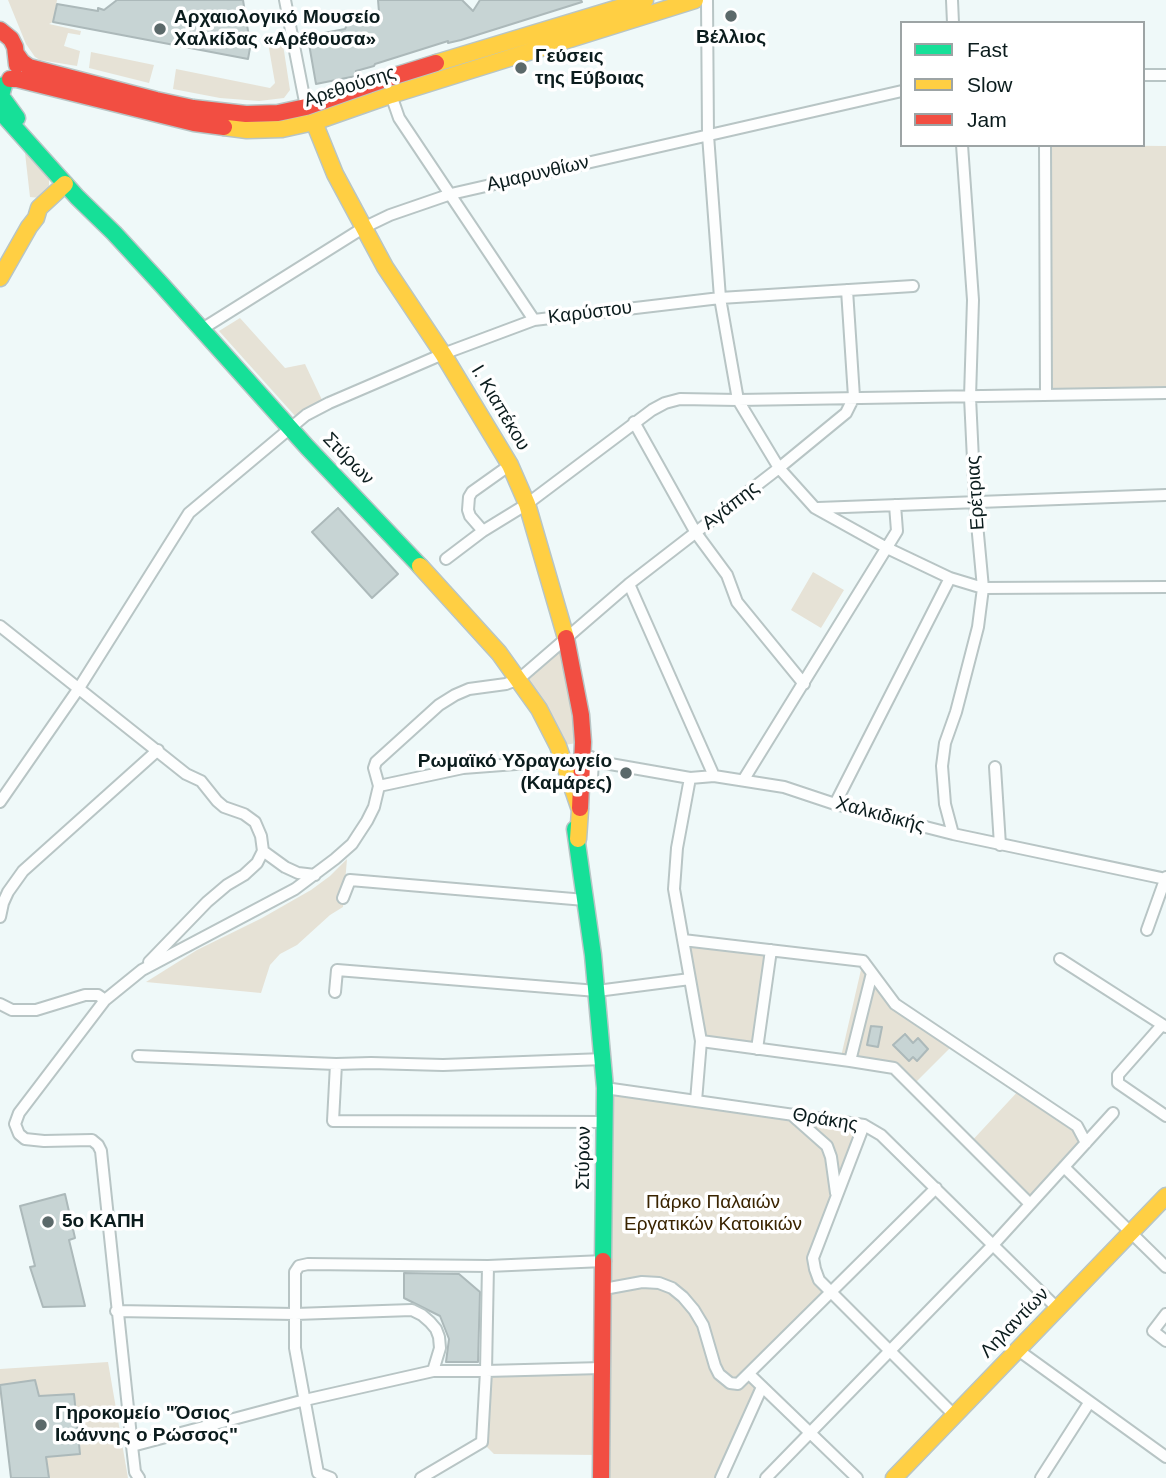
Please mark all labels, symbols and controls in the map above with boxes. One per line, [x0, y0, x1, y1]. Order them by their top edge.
place label: Αρχαιολογικό Μουσείο Χαλκίδας «Αρέθουσα» [174, 7, 380, 51]
marker: Βέλλιος [723, 8, 739, 24]
marker: Αρχαιολογικό Μουσείο Χαλκίδας «Αρέθουσα» [152, 21, 168, 37]
legend [900, 21, 1145, 147]
place label: Βέλλιος [696, 27, 766, 49]
text: Fast [967, 38, 1008, 61]
place label: Γεύσεις της Εύβοιας [535, 46, 644, 90]
marker: Γεύσεις της Εύβοιας [513, 60, 529, 76]
street label: Αρεθούσης [301, 61, 399, 113]
text: Slow [967, 73, 1013, 96]
text: Jam [967, 108, 1007, 131]
street label: Αμαρυνθίων [485, 151, 591, 197]
street label: Καρύστου [547, 297, 633, 329]
street label: Ι. Κιαπέκου [466, 361, 534, 455]
street label: Στύρων [318, 428, 378, 490]
street label: Ερέτριας [962, 455, 990, 531]
street label: Αγάπης [698, 477, 764, 535]
place label: Ρωμαϊκό Υδραγωγείο (Καμάρες) [418, 751, 612, 795]
marker: Ρωμαϊκό Υδραγωγείο (Καμάρες) [618, 765, 634, 781]
street label: Χαλκιδικής [833, 792, 927, 838]
street label: Θράκης [791, 1104, 859, 1136]
street label: Στύρων [572, 1126, 596, 1190]
park label: Πάρκο Παλαιών Εργατικών Κατοικιών [624, 1192, 802, 1236]
place label: 5ο ΚΑΠΗ [62, 1211, 144, 1233]
marker: 5ο ΚΑΠΗ [40, 1214, 56, 1230]
street label: Ληλαντίων [976, 1283, 1054, 1363]
place label: Γηροκομείο "Όσιος Ιωάννης ο Ρώσσος" [55, 1403, 238, 1447]
marker: Γηροκομείο "Όσιος Ιωάννης ο Ρώσσος" [33, 1417, 49, 1433]

